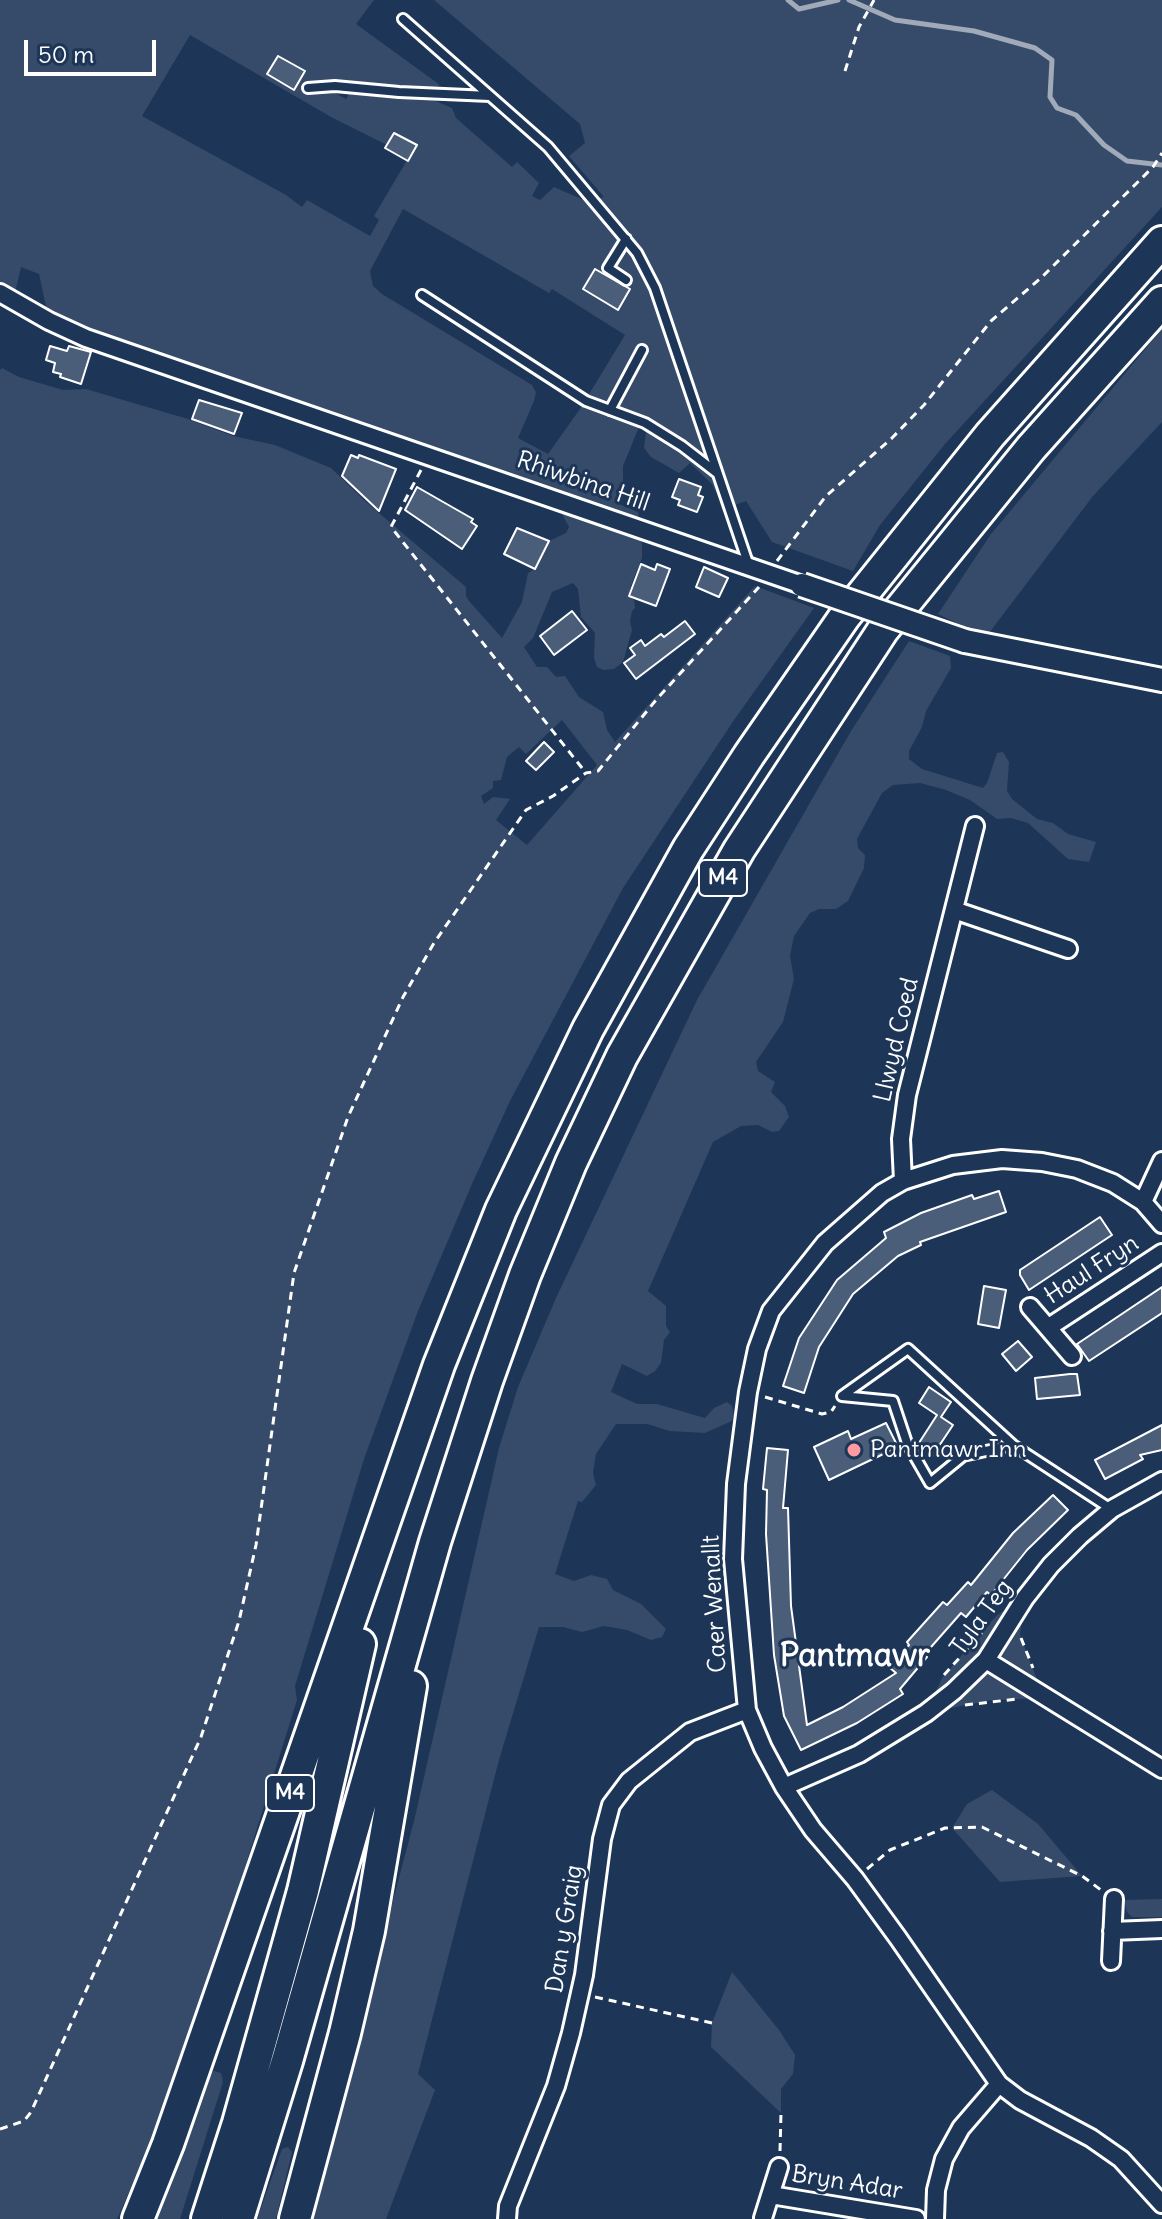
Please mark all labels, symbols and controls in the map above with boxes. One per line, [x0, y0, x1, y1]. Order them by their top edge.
scale bar [28, 24, 160, 74]
text: 50 m [38, 39, 94, 69]
street label: Rhiwbina Hill [513, 446, 653, 518]
road number: M4 [699, 860, 747, 896]
street label: Llwyd Coed [869, 975, 925, 1105]
street label: Haul Fryn [1040, 1229, 1144, 1311]
place label: Pantmawr Inn [870, 1436, 1027, 1464]
marker: Pantmawr Inn [845, 1441, 863, 1459]
street label: Caer Wenallt [697, 1534, 733, 1674]
street label: Tyla Teg [945, 1575, 1019, 1661]
district label: Pantmawr [780, 1638, 930, 1676]
road number: M4 [266, 1775, 314, 1811]
street label: Dan y Graig [541, 1863, 589, 1995]
street label: Bryn Adar [790, 2160, 904, 2206]

